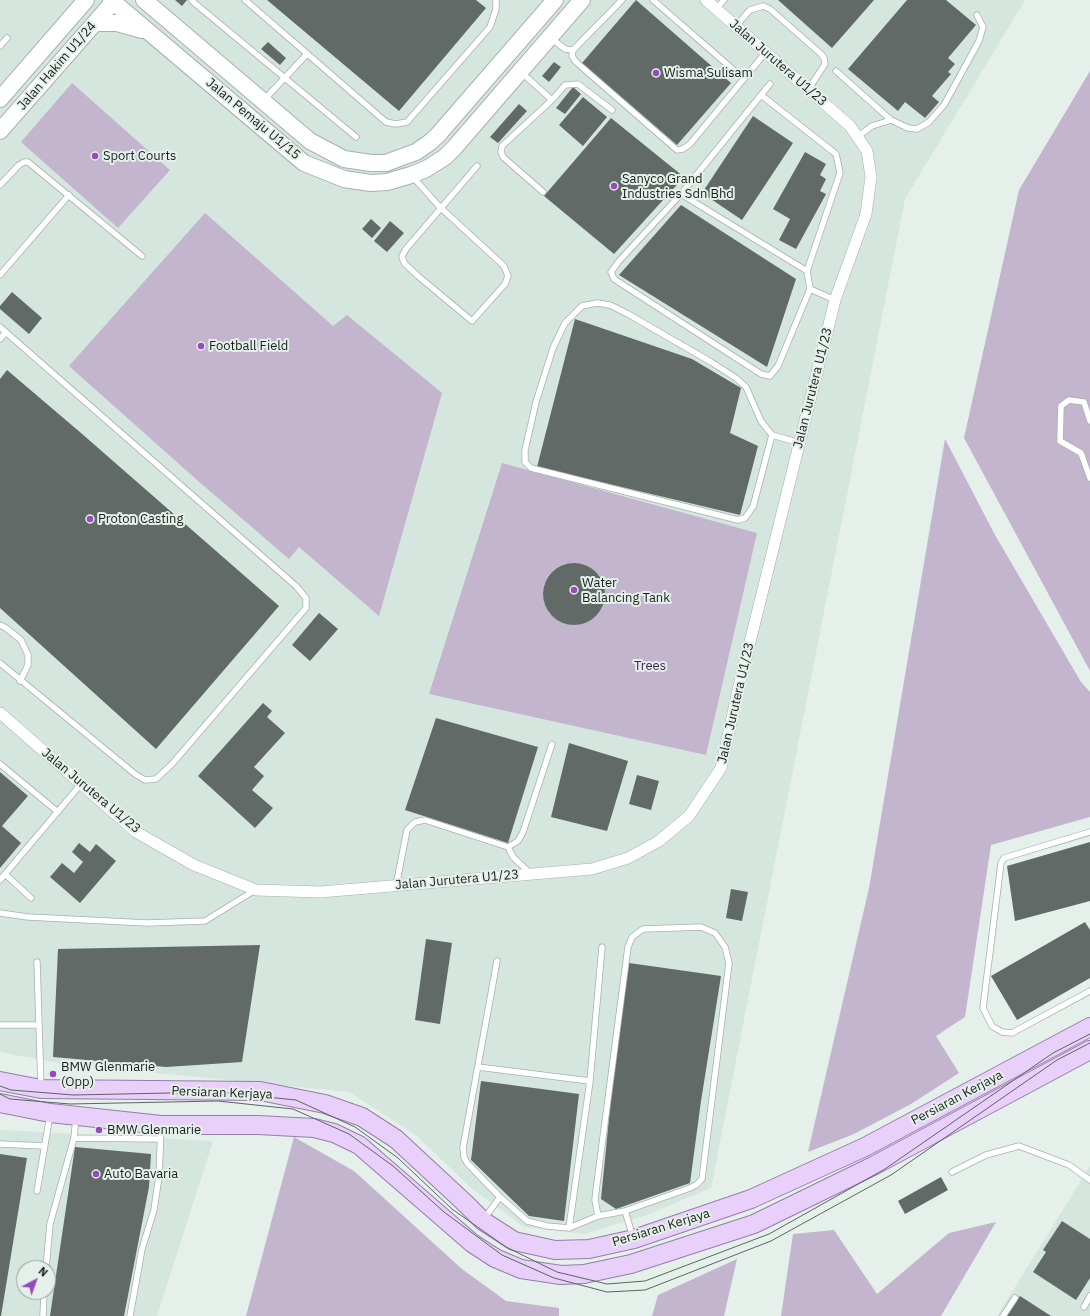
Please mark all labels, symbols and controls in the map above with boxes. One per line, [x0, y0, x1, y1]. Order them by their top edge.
street label: Jalan Jurutera U1/23 [726, 16, 830, 110]
street label: Jalan Hakim U1/24 [14, 18, 100, 114]
place label: Wisma Sulisam [664, 65, 753, 81]
marker: Wisma Sulisam [651, 68, 661, 78]
street label: Jalan Pemaju U1/15 [203, 75, 303, 163]
place label: Sport Courts [103, 148, 176, 164]
marker: Sport Courts [90, 151, 100, 161]
place label: Sanyco Grand Industries Sdn Bhd [622, 171, 734, 202]
marker: Sanyco Grand Industries Sdn Bhd [609, 181, 619, 191]
street label: Jalan Jurutera U1/23 [790, 326, 836, 450]
place label: Football Field [209, 338, 288, 354]
marker: Football Field [196, 341, 206, 351]
place label: Proton Casting [98, 511, 183, 527]
marker: Proton Casting [85, 514, 95, 524]
place label: Water Balancing Tank [582, 575, 670, 606]
marker: Water Balancing Tank [569, 585, 579, 595]
street label: Jalan Jurutera U1/23 [714, 641, 758, 765]
park label: Trees [634, 658, 666, 674]
street label: Jalan Jurutera U1/23 [38, 745, 144, 837]
street label: Jalan Jurutera U1/23 [394, 867, 520, 893]
place label: BMW Glenmarie (Opp) [61, 1059, 155, 1090]
street label: Persiaran Kerjaya [909, 1067, 1005, 1129]
marker: BMW Glenmarie (Opp) [48, 1069, 58, 1079]
street label: Persiaran Kerjaya [171, 1083, 273, 1103]
place label: BMW Glenmarie [107, 1122, 201, 1138]
marker: BMW Glenmarie [94, 1125, 104, 1135]
place label: Auto Bavaria [104, 1166, 178, 1182]
marker: Auto Bavaria [91, 1169, 101, 1179]
street label: Persiaran Kerjaya [610, 1206, 712, 1250]
north arrow [16, 1260, 56, 1300]
text: N [36, 1264, 51, 1280]

